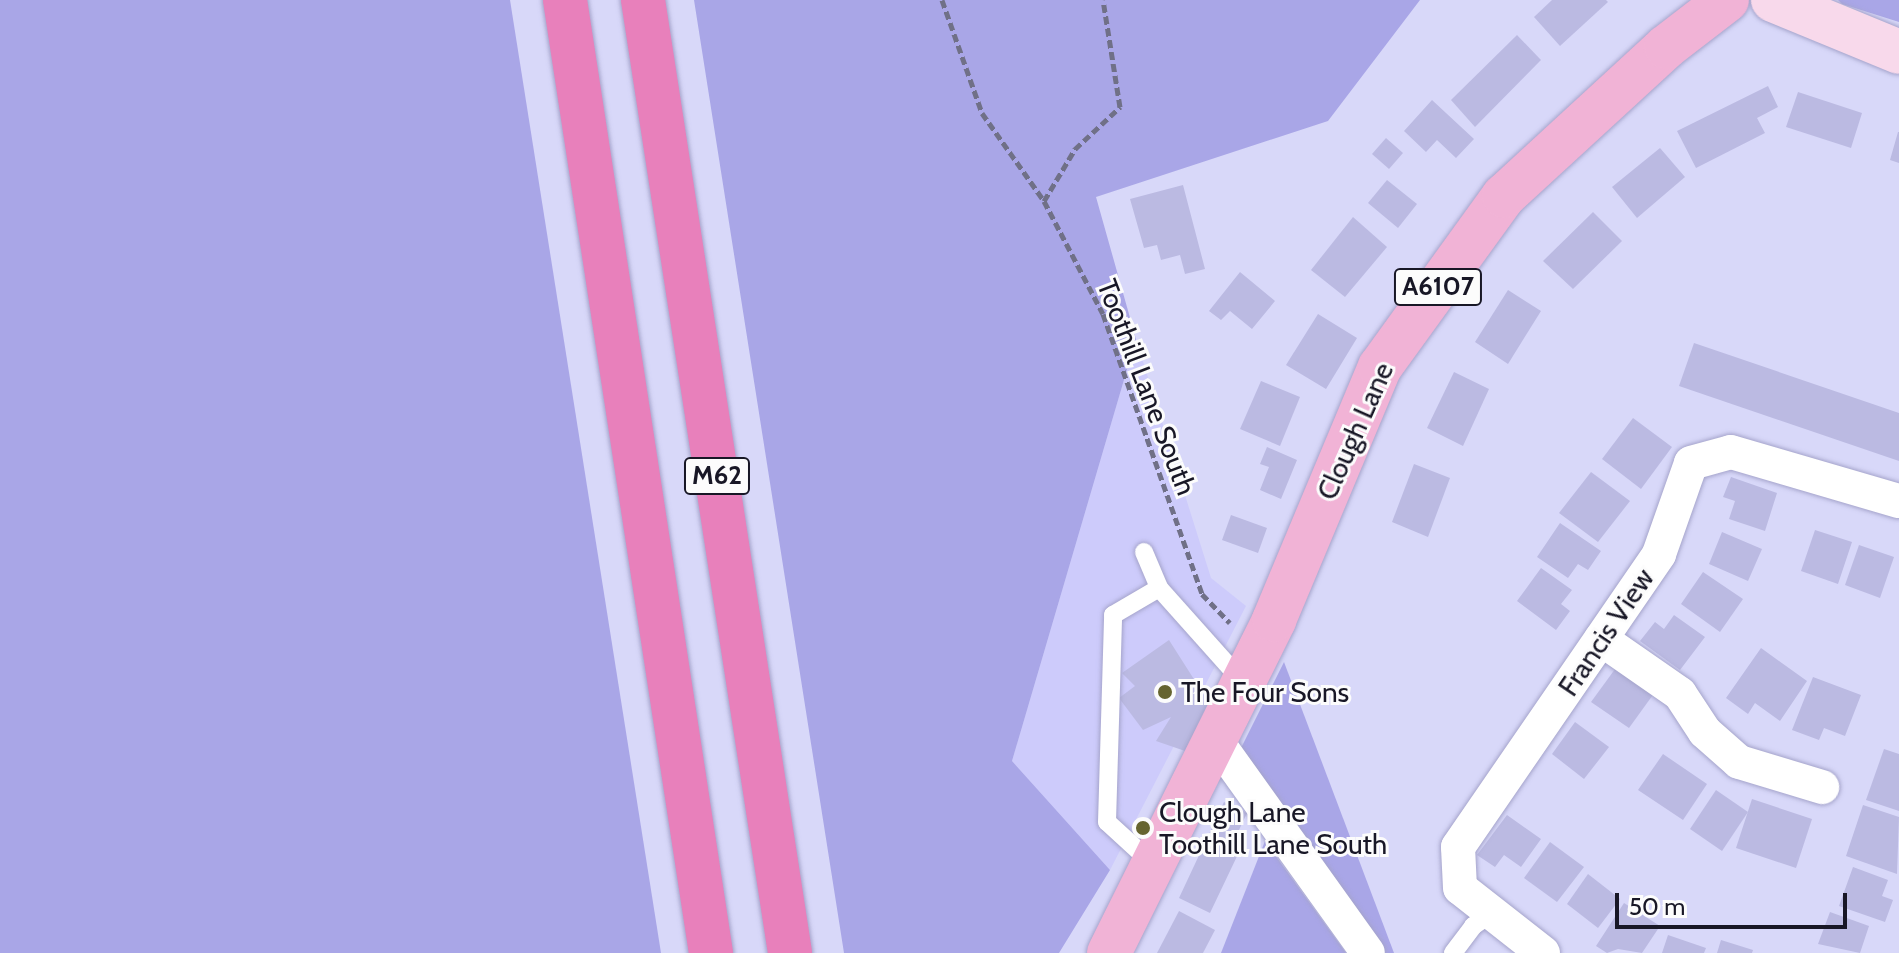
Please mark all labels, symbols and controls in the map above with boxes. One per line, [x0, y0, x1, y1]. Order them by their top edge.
road number: A6107 [1392, 265, 1484, 309]
street label: Toothill Lane South [1090, 274, 1204, 500]
street label: Clough Lane [1310, 357, 1400, 505]
road number: M62 [683, 454, 751, 498]
street label: Francis View [1551, 562, 1661, 702]
place label: The Four Sons [1181, 675, 1349, 709]
marker: The Four Sons [1156, 683, 1174, 701]
place label: Clough Lane Toothill Lane South [1159, 795, 1387, 861]
marker: Clough Lane Toothill Lane South [1134, 819, 1152, 837]
scale bar [1619, 877, 1851, 927]
text: 50 m [1629, 892, 1685, 921]

